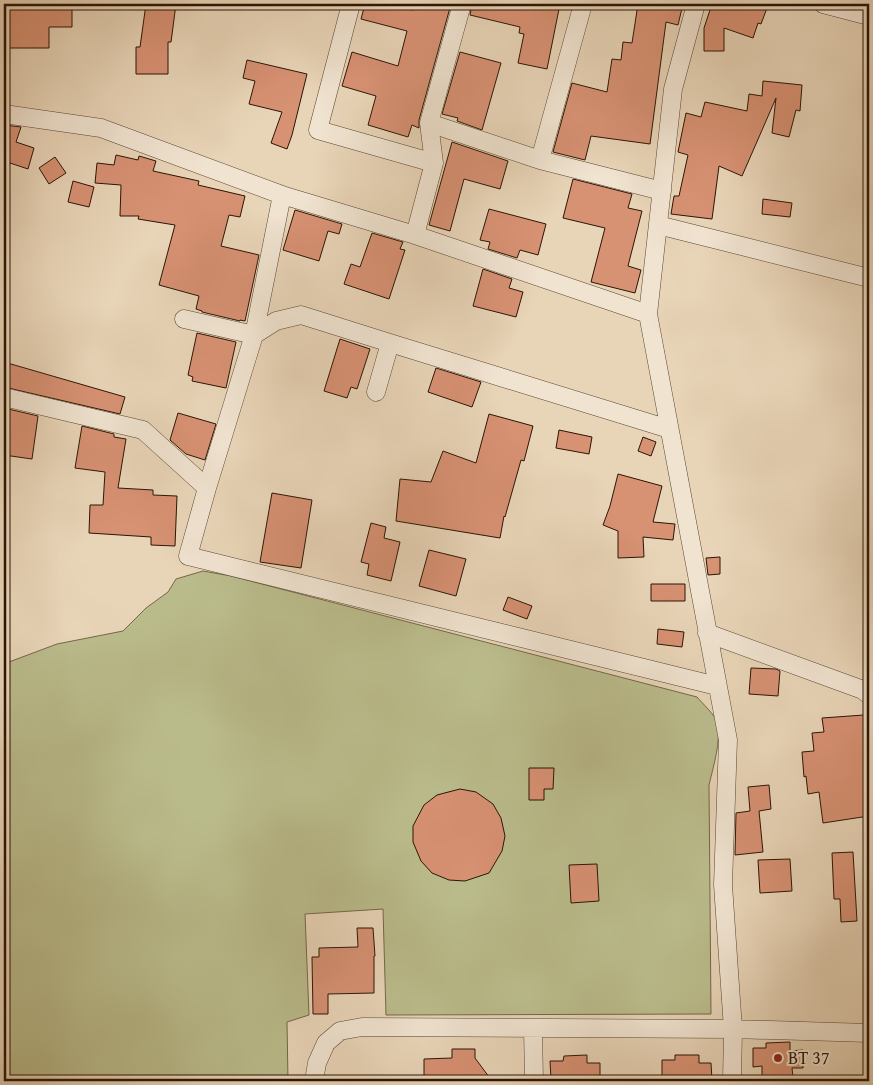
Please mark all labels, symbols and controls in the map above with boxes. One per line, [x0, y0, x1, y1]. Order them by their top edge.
place label: BT 37 [788, 1044, 830, 1071]
marker: BT 37 [772, 1052, 784, 1064]

